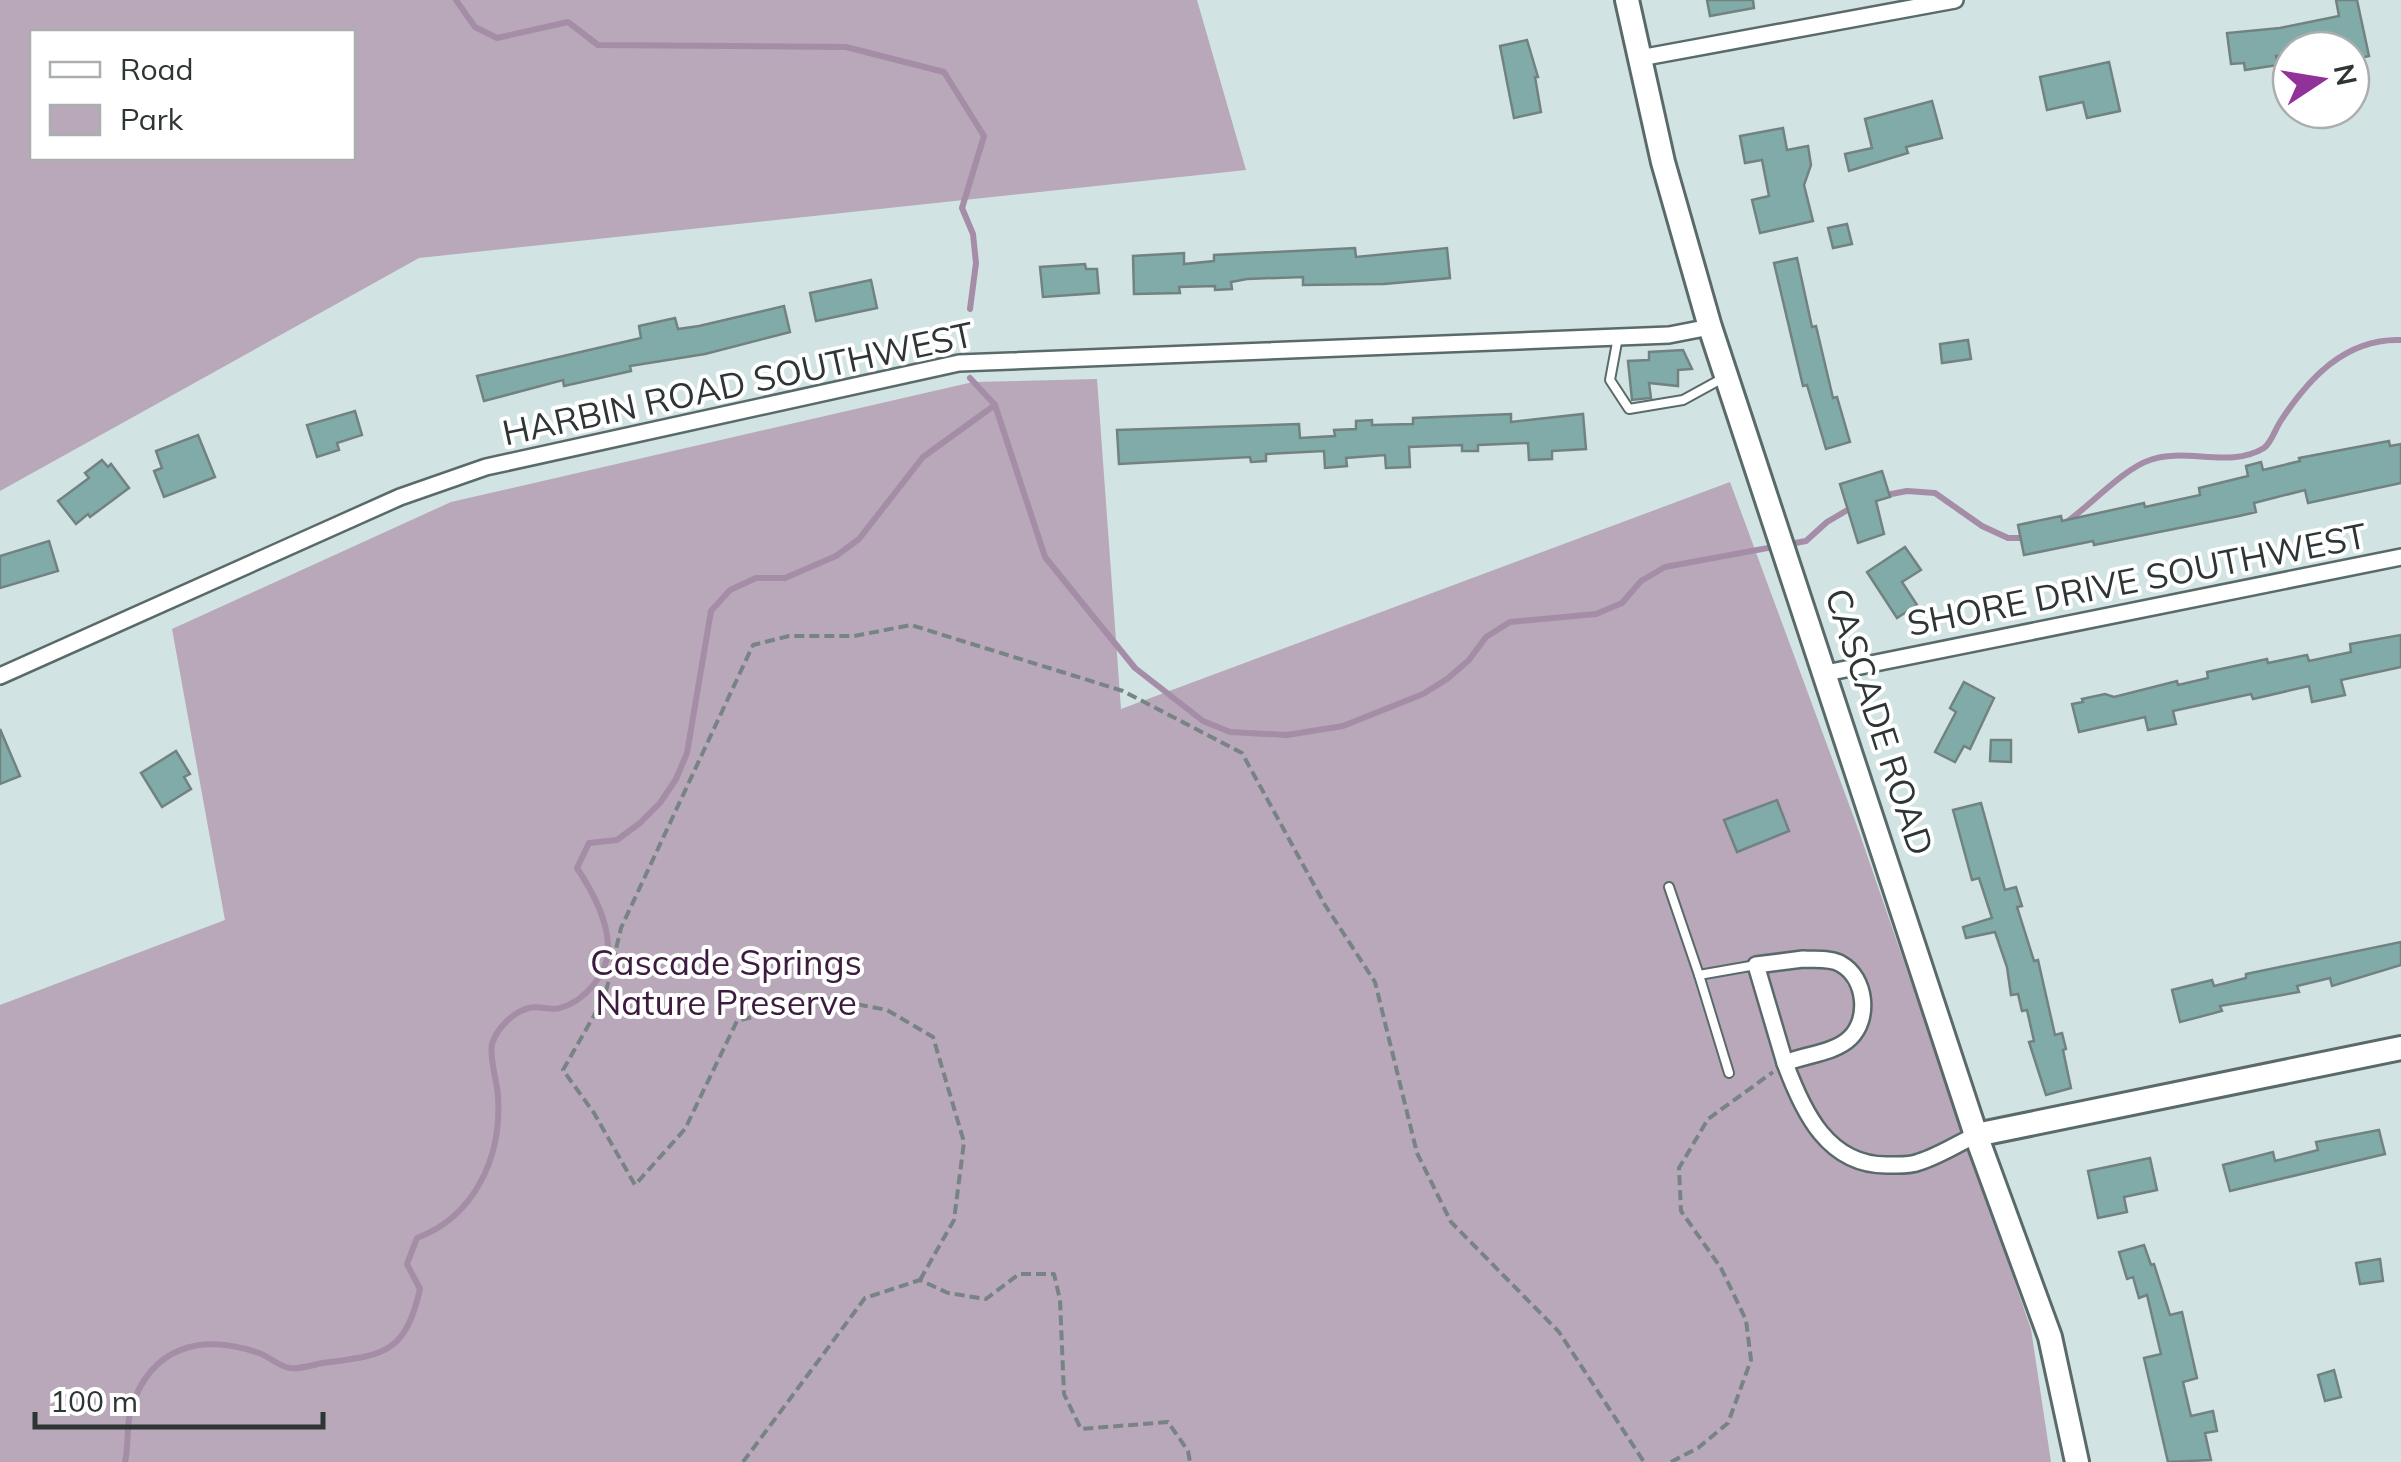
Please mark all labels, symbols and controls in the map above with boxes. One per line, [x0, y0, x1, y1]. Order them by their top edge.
legend [30, 30, 355, 160]
north arrow [2271, 30, 2371, 130]
text: Road [120, 50, 194, 88]
text: N [2327, 61, 2365, 89]
text: Park [120, 100, 184, 138]
street label: HARBIN ROAD SOUTHWEST [498, 312, 977, 454]
street label: SHORE DRIVE SOUTHWEST [1903, 513, 2370, 645]
street label: CASCADE ROAD [1816, 583, 1944, 861]
park label: Cascade Springs Nature Preserve [590, 940, 862, 1024]
scale bar [35, 1367, 322, 1429]
text: 100 m [50, 1382, 138, 1420]

